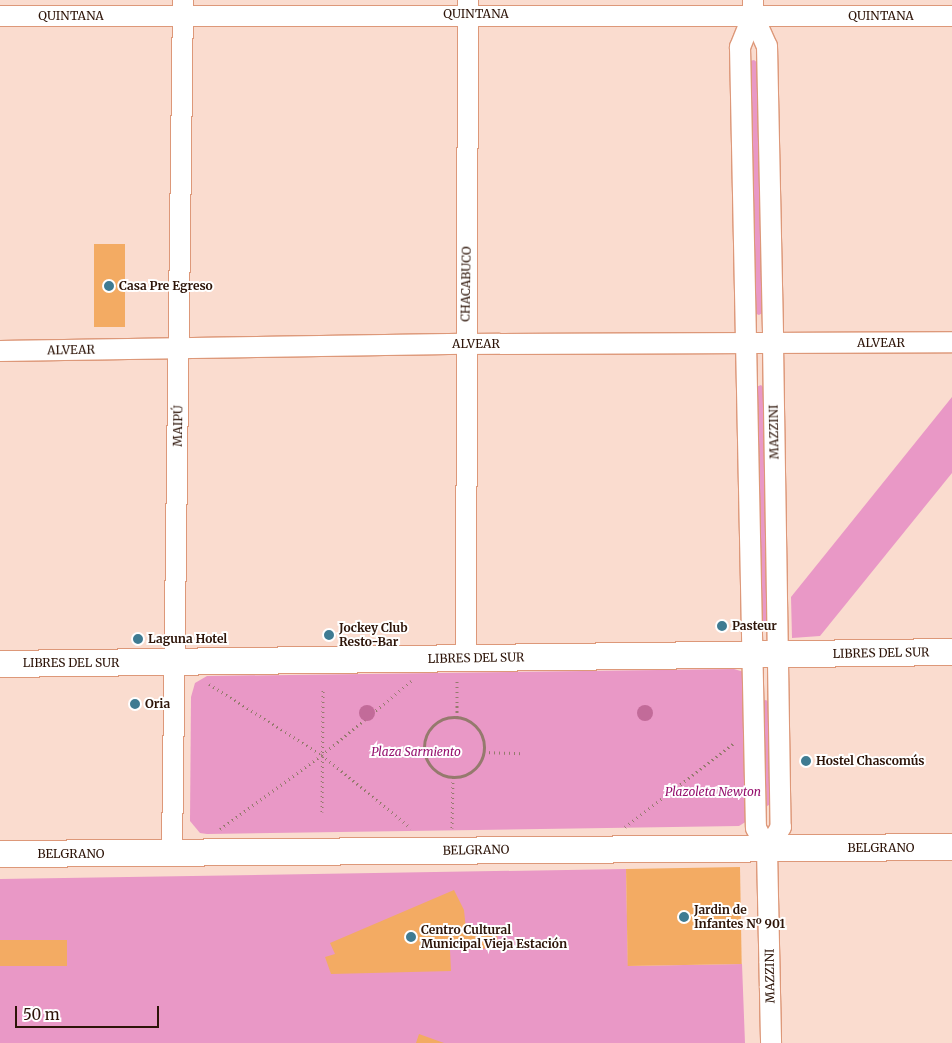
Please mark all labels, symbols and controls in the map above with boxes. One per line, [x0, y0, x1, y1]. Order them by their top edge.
street label: QUINTANA [443, 7, 509, 21]
street label: QUINTANA [38, 9, 104, 23]
street label: QUINTANA [848, 9, 914, 23]
street label: CHACABUCO [458, 246, 474, 322]
place label: Casa Pre Egreso [119, 279, 213, 293]
marker: Casa Pre Egreso [103, 280, 115, 292]
street label: ALVEAR [857, 336, 905, 350]
street label: ALVEAR [452, 337, 500, 351]
street label: ALVEAR [47, 342, 95, 358]
street label: MAIPÚ [170, 405, 186, 447]
street label: MAZZINI [766, 405, 782, 459]
place label: Pasteur [732, 619, 777, 633]
marker: Pasteur [716, 620, 728, 632]
place label: Jockey Club Resto-Bar [339, 621, 408, 649]
marker: Jockey Club Resto-Bar [323, 629, 335, 641]
place label: Laguna Hotel [148, 632, 227, 646]
marker: Laguna Hotel [132, 633, 144, 645]
street label: LIBRES DEL SUR [833, 645, 929, 661]
street label: LIBRES DEL SUR [428, 650, 524, 666]
street label: LIBRES DEL SUR [23, 656, 119, 670]
place label: Oria [145, 697, 170, 711]
marker: Oria [129, 698, 141, 710]
park label: Plaza Sarmiento [371, 745, 461, 759]
place label: Hostel Chascomús [816, 754, 925, 768]
marker: Hostel Chascomús [800, 755, 812, 767]
park label: Plazoleta Newton [665, 785, 761, 799]
street label: BELGRANO [848, 841, 914, 855]
street label: BELGRANO [442, 842, 510, 858]
street label: BELGRANO [38, 847, 104, 861]
place label: Jardin de Infantes Nº 901 [694, 903, 785, 931]
marker: Jardin de Infantes Nº 901 [678, 911, 690, 923]
place label: Centro Cultural Municipal Vieja Estación [421, 923, 567, 951]
marker: Centro Cultural Municipal Vieja Estación [405, 931, 417, 943]
street label: MAZZINI [762, 949, 778, 1003]
scale bar [18, 996, 161, 1028]
text: 50 m [23, 1005, 60, 1024]

